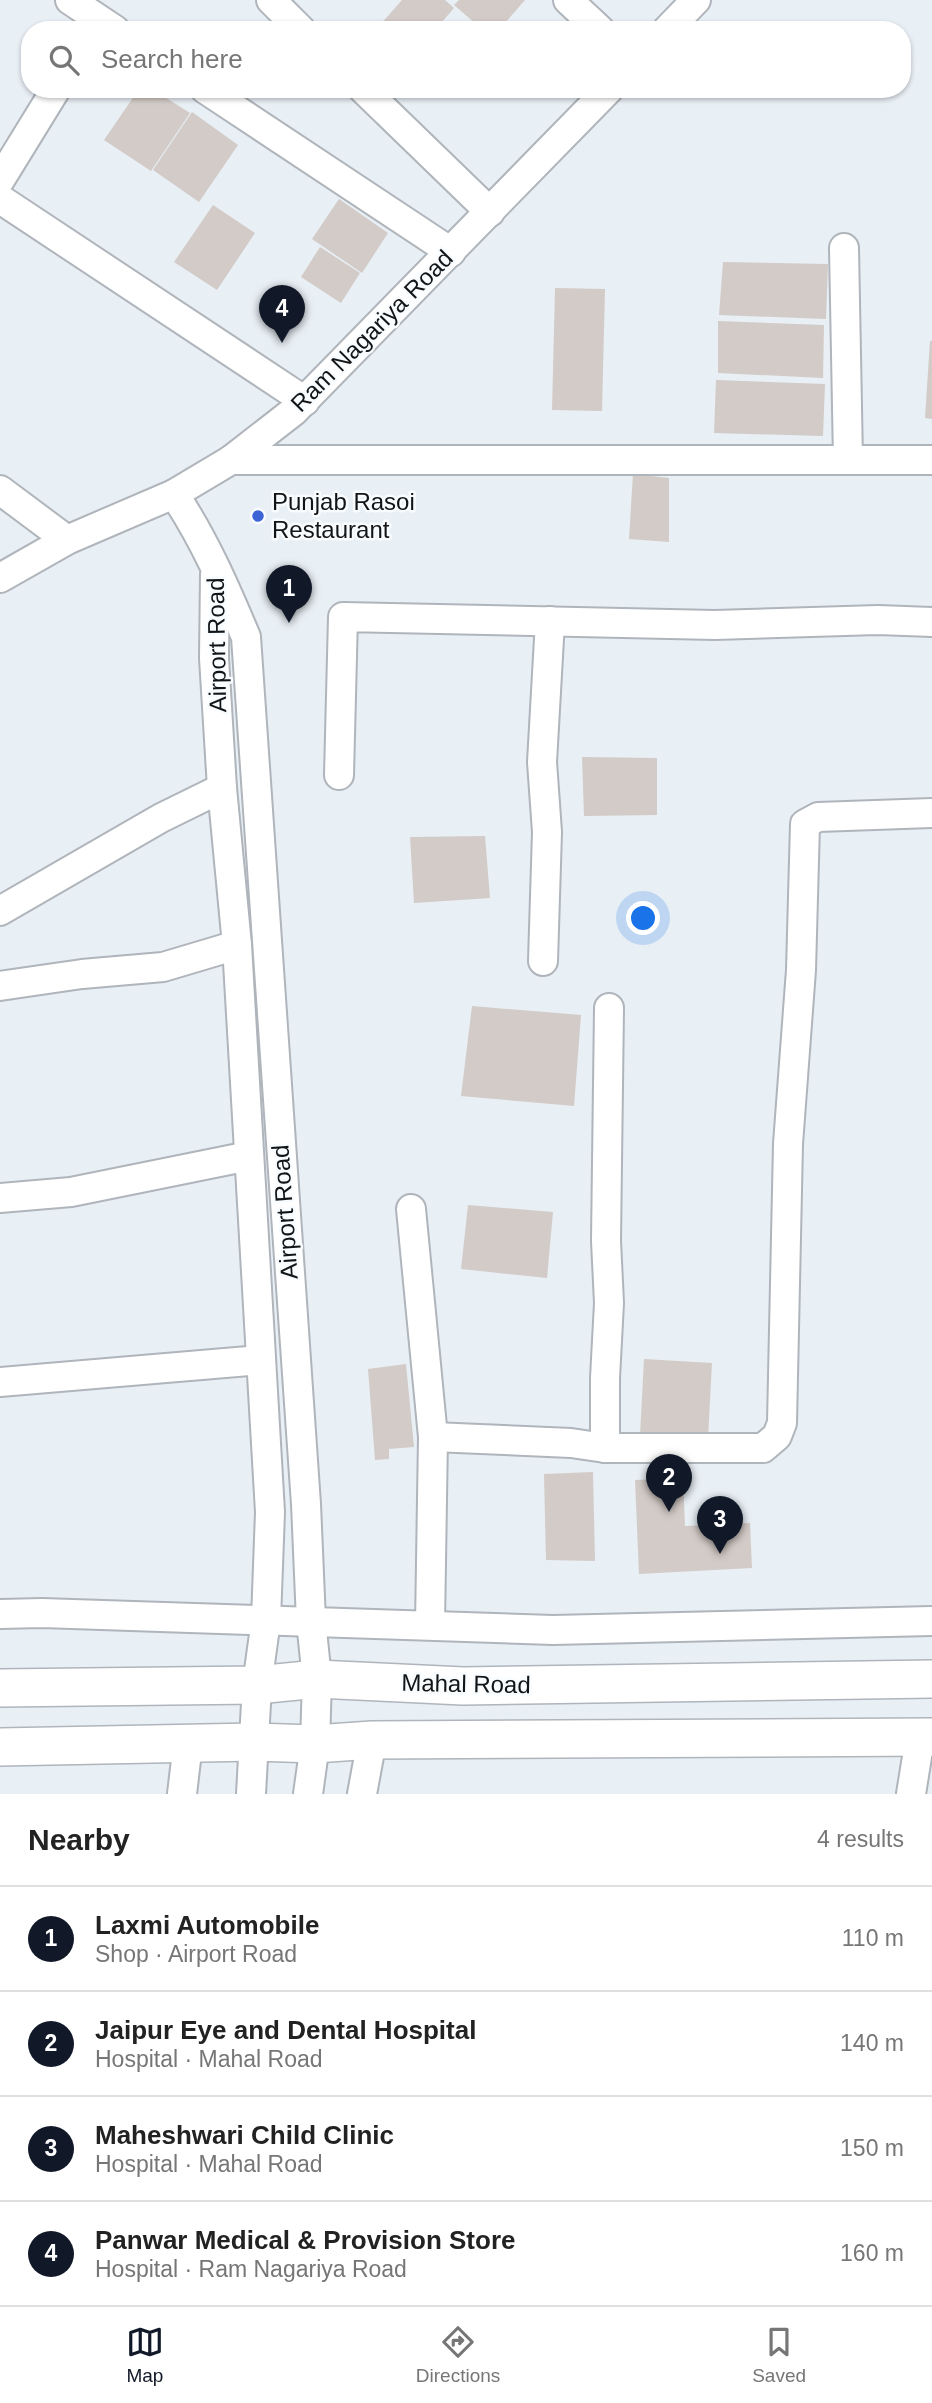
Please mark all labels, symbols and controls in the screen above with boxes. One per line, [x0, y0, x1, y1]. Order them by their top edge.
search box [21, 21, 911, 98]
icon: search [45, 41, 83, 79]
text: Search here [101, 44, 243, 74]
street label: Ram Nagariya Road [285, 244, 458, 417]
pin: 4 [259, 285, 305, 343]
place label: Punjab Rasoi Restaurant [272, 488, 415, 543]
marker: Punjab Rasoi Restaurant [250, 508, 266, 524]
pin: 1 [266, 565, 312, 623]
street label: Airport Road [202, 577, 231, 713]
your location [626, 901, 660, 935]
street label: Airport Road [266, 1144, 303, 1280]
pin: 2 [646, 1454, 692, 1512]
pin: 3 [697, 1496, 743, 1554]
street label: Mahal Road [401, 1669, 531, 1698]
text: Nearby [28, 1823, 130, 1856]
text: 4 results [817, 1826, 904, 1852]
text: Laxmi Automobile [95, 1910, 319, 1940]
text: 1 [45, 1925, 57, 1951]
text: 110 m [842, 1925, 904, 1951]
text: Shop · Airport Road [95, 1941, 297, 1967]
text: Jaipur Eye and Dental Hospital [95, 2015, 476, 2045]
text: 2 [45, 2030, 57, 2056]
text: 140 m [840, 2030, 904, 2056]
text: Hospital · Mahal Road [95, 2046, 323, 2072]
text: Maheshwari Child Clinic [95, 2120, 394, 2150]
text: 3 [45, 2135, 57, 2161]
text: 150 m [840, 2135, 904, 2161]
text: Hospital · Mahal Road [95, 2151, 323, 2177]
text: Panwar Medical & Provision Store [95, 2225, 515, 2255]
text: 4 [45, 2240, 57, 2266]
text: 160 m [840, 2240, 904, 2266]
text: Hospital · Ram Nagariya Road [95, 2256, 407, 2282]
tab: Map [126, 2323, 164, 2387]
tab: Directions [416, 2323, 500, 2387]
tab: Saved [752, 2323, 806, 2387]

